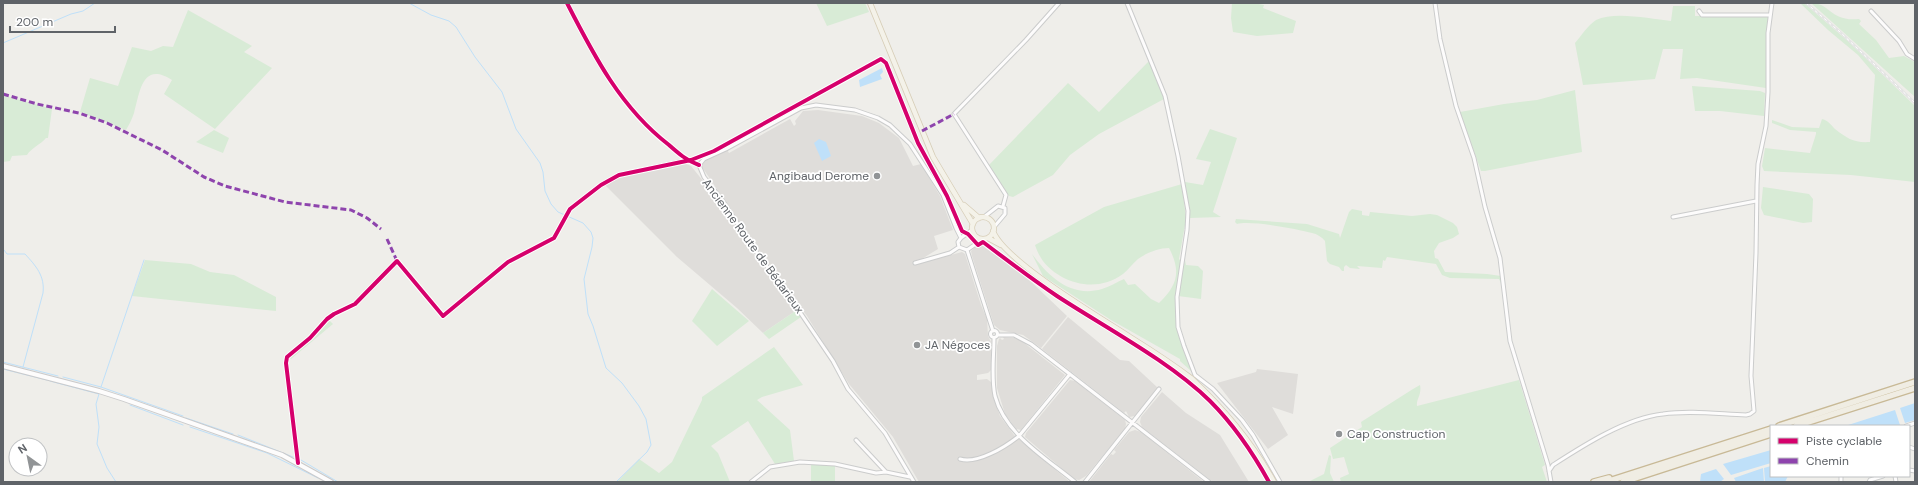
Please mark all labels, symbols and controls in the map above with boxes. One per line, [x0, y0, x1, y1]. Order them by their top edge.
scale bar [10, 8, 115, 34]
text: 200 m [16, 14, 53, 30]
place label: Angibaud Derome [769, 168, 869, 184]
marker: Angibaud Derome [872, 171, 882, 181]
street label: Ancienne Route de Bédarieux [699, 175, 807, 317]
place label: JA Négoces [925, 337, 990, 353]
marker: JA Négoces [912, 340, 922, 350]
legend [1770, 425, 1910, 477]
place label: Cap Construction [1347, 426, 1446, 442]
marker: Cap Construction [1334, 429, 1344, 439]
text: Piste cyclable [1806, 433, 1882, 449]
north arrow [8, 437, 48, 477]
text: N [15, 441, 30, 457]
text: Chemin [1806, 453, 1849, 469]

